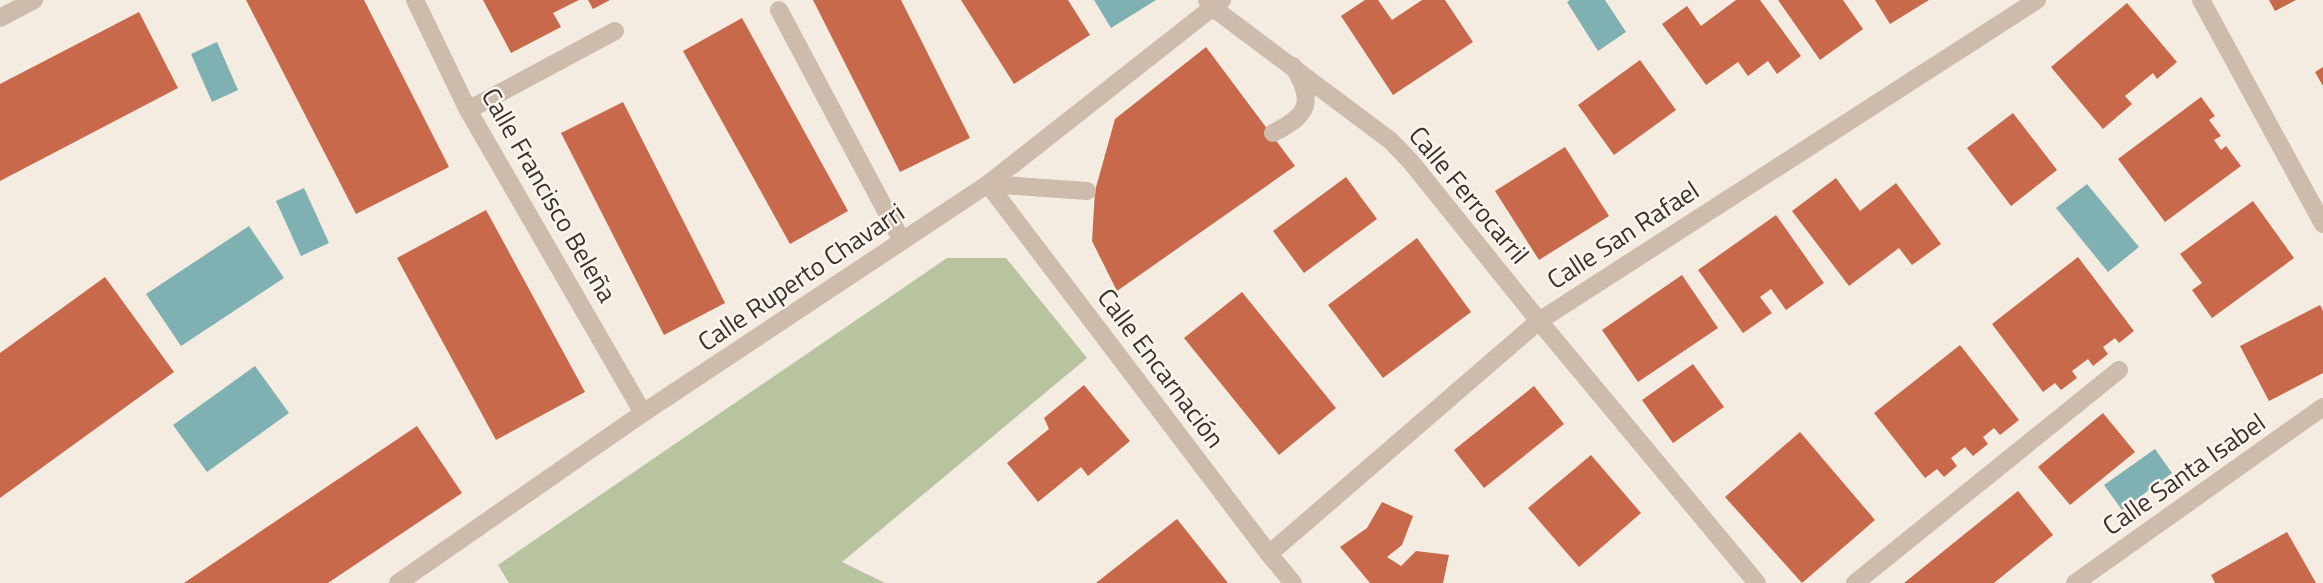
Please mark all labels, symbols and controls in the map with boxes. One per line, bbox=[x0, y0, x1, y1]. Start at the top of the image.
street label: Calle Francisco Beleña bbox=[472, 80, 627, 309]
street label: Calle Ferrocarril bbox=[1400, 117, 1539, 272]
street label: Calle San Rafael bbox=[1539, 171, 1707, 298]
street label: Calle Ruperto Chavarri bbox=[689, 193, 912, 360]
street label: Calle Encarnación bbox=[1088, 280, 1235, 456]
street label: Calle Santa Isabel bbox=[2094, 403, 2273, 544]

